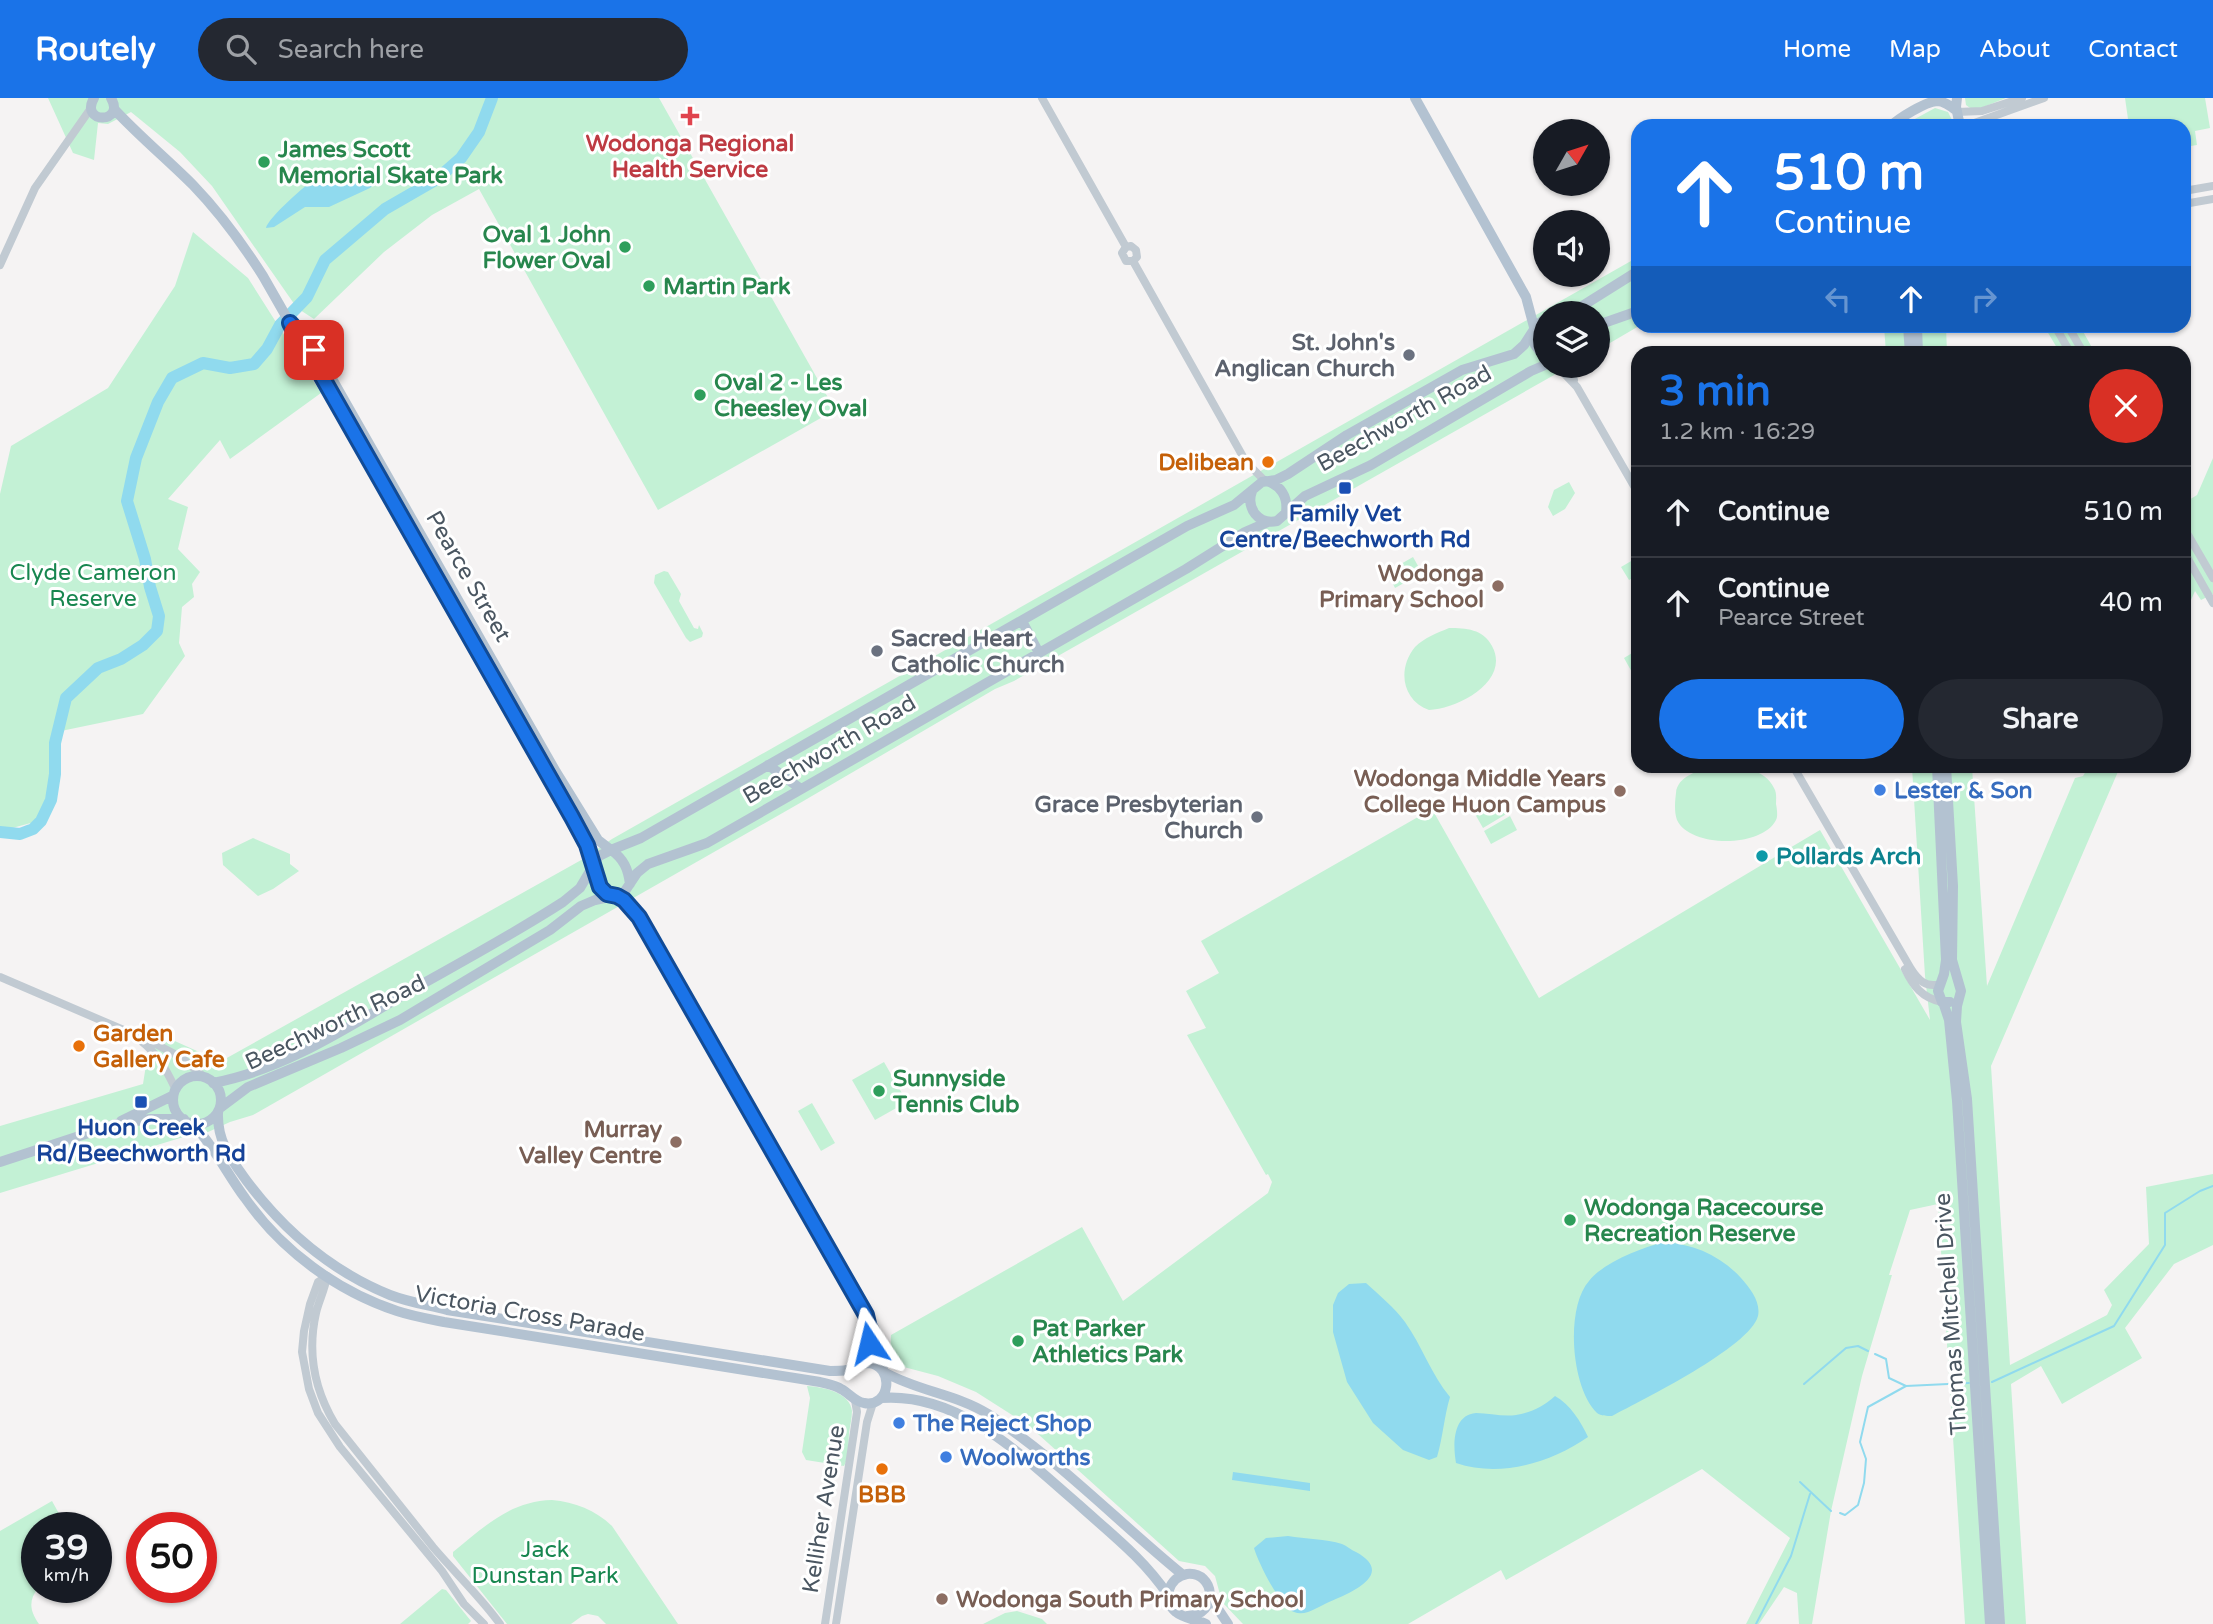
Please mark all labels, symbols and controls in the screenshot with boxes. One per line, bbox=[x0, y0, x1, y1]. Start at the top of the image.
search box bbox=[198, 18, 688, 81]
text: Routely bbox=[35, 30, 156, 69]
icon: search bbox=[222, 30, 260, 68]
text: Search here bbox=[278, 34, 424, 65]
text: Home bbox=[1783, 35, 1851, 64]
text: Map bbox=[1889, 35, 1941, 64]
text: About bbox=[1979, 35, 2050, 64]
text: Contact bbox=[2088, 35, 2178, 64]
marker: Wodonga Regional Health Service bbox=[680, 106, 700, 126]
north arrow bbox=[1533, 119, 1610, 196]
map controls bbox=[1533, 119, 1610, 378]
place label: Wodonga Regional Health Service bbox=[586, 130, 794, 184]
place label: James Scott Memorial Skate Park bbox=[277, 136, 503, 190]
text: 510 m bbox=[1774, 144, 1924, 203]
icon: ahead bbox=[1659, 147, 1750, 238]
marker: James Scott Memorial Skate Park bbox=[256, 154, 272, 170]
text: Continue bbox=[1774, 204, 1911, 242]
button: sound bbox=[1533, 210, 1610, 287]
place label: Oval 1 John Flower Oval bbox=[482, 221, 611, 275]
marker: Oval 1 John Flower Oval bbox=[617, 239, 633, 255]
place label: Martin Park bbox=[663, 273, 791, 301]
marker: Martin Park bbox=[641, 278, 657, 294]
icon: left bbox=[1819, 280, 1857, 318]
icon: ahead bbox=[1892, 280, 1930, 318]
icon: right bbox=[1965, 280, 2003, 318]
button: layers bbox=[1533, 301, 1610, 378]
pin bbox=[284, 320, 344, 380]
place label: St. John's Anglican Church bbox=[1214, 329, 1395, 383]
icon: arrive bbox=[295, 331, 333, 369]
marker: St. John's Anglican Church bbox=[1401, 347, 1417, 363]
street label: Beechworth Road bbox=[1312, 359, 1497, 478]
text: 3 min bbox=[1659, 366, 1771, 417]
place label: Oval 2 - Les Cheesley Oval bbox=[714, 369, 867, 423]
button: close bbox=[2089, 369, 2163, 443]
marker: Oval 2 - Les Cheesley Oval bbox=[692, 387, 708, 403]
text: 1.2 km · 16:29 bbox=[1659, 418, 1815, 446]
place label: Delibean bbox=[1158, 449, 1254, 477]
marker: Delibean bbox=[1260, 454, 1276, 470]
marker: Family Vet Centre/Beechworth Rd bbox=[1337, 480, 1353, 496]
icon: ahead bbox=[1659, 493, 1697, 531]
text: Continue bbox=[1718, 496, 1830, 527]
text: 510 m bbox=[2083, 496, 2163, 527]
place label: Family Vet Centre/Beechworth Rd bbox=[1219, 500, 1471, 554]
street label: Pearce Street bbox=[419, 506, 517, 647]
park label: Clyde Cameron Reserve bbox=[10, 559, 176, 613]
place label: Wodonga Primary School bbox=[1319, 560, 1484, 614]
text: Continue bbox=[1718, 573, 1830, 604]
marker: Wodonga Primary School bbox=[1490, 578, 1506, 594]
icon: ahead bbox=[1659, 584, 1697, 622]
text: 40 m bbox=[2100, 587, 2163, 618]
text: Pearce Street bbox=[1718, 604, 1864, 632]
place label: Sacred Heart Catholic Church bbox=[891, 625, 1065, 679]
marker: Sacred Heart Catholic Church bbox=[869, 643, 885, 659]
button: Exit bbox=[1659, 679, 1904, 759]
button: Share bbox=[1918, 679, 2163, 759]
street label: Beechworth Road bbox=[738, 689, 921, 811]
place label: Wodonga Middle Years College Huon Campus bbox=[1354, 765, 1606, 819]
place label: Lester & Son bbox=[1894, 777, 2033, 805]
marker: Lester & Son bbox=[1872, 782, 1888, 798]
marker: Wodonga Middle Years College Huon Campus bbox=[1612, 783, 1628, 799]
place label: Grace Presbyterian Church bbox=[1035, 791, 1243, 845]
marker: Grace Presbyterian Church bbox=[1249, 809, 1265, 825]
place label: Pollards Arch bbox=[1776, 843, 1921, 871]
marker: Pollards Arch bbox=[1754, 848, 1770, 864]
street label: Beechworth Road bbox=[241, 969, 430, 1077]
place label: Garden Gallery Cafe bbox=[93, 1020, 225, 1074]
marker: Garden Gallery Cafe bbox=[71, 1038, 87, 1054]
place label: Sunnyside Tennis Club bbox=[892, 1065, 1020, 1119]
marker: Sunnyside Tennis Club bbox=[871, 1083, 887, 1099]
marker: Huon Creek Rd/Beechworth Rd bbox=[133, 1094, 149, 1110]
place label: Huon Creek Rd/Beechworth Rd bbox=[36, 1114, 246, 1168]
place label: Murray Valley Centre bbox=[519, 1116, 663, 1170]
marker: Murray Valley Centre bbox=[668, 1134, 684, 1150]
street label: Thomas Mitchell Drive bbox=[1929, 1192, 1973, 1436]
place label: Wodonga Racecourse Recreation Reserve bbox=[1584, 1194, 1824, 1248]
marker: Wodonga Racecourse Recreation Reserve bbox=[1562, 1212, 1578, 1228]
street label: Victoria Cross Parade bbox=[413, 1280, 647, 1348]
position arrow bbox=[832, 1306, 906, 1380]
place label: Pat Parker Athletics Park bbox=[1032, 1315, 1184, 1369]
marker: Pat Parker Athletics Park bbox=[1010, 1333, 1026, 1349]
place label: The Reject Shop bbox=[912, 1410, 1092, 1438]
marker: The Reject Shop bbox=[891, 1415, 907, 1431]
street label: Kelliher Avenue bbox=[797, 1423, 851, 1595]
place label: Woolworths bbox=[960, 1444, 1091, 1472]
marker: Woolworths bbox=[938, 1449, 954, 1465]
marker: BBB bbox=[874, 1461, 890, 1477]
place label: BBB bbox=[858, 1481, 906, 1509]
speed limit sign: 50 bbox=[126, 1512, 217, 1603]
text: 39 bbox=[45, 1527, 88, 1569]
park label: Jack Dunstan Park bbox=[472, 1536, 618, 1590]
text: km/h bbox=[44, 1564, 89, 1586]
place label: Wodonga South Primary School bbox=[956, 1586, 1304, 1614]
marker: Wodonga South Primary School bbox=[934, 1591, 950, 1607]

